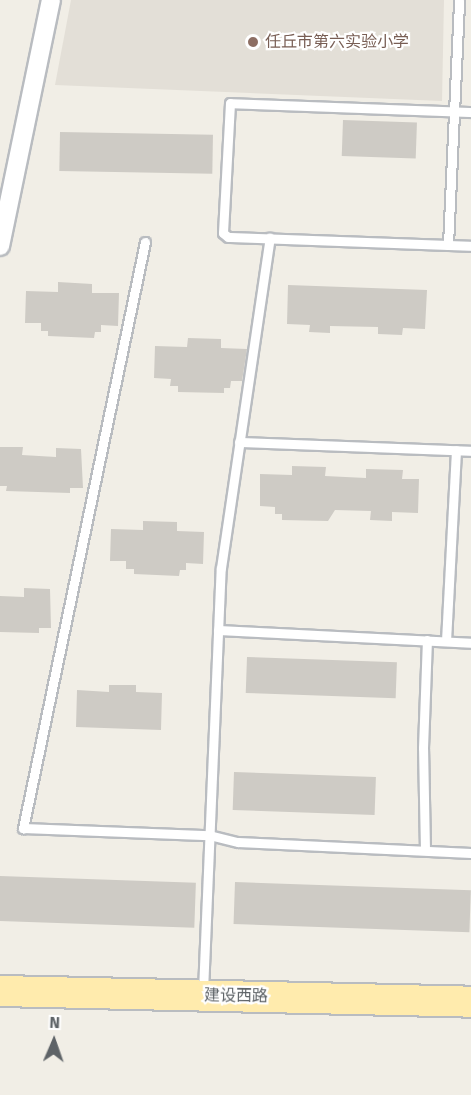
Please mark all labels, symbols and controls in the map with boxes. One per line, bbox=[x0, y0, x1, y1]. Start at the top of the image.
place label: 任丘市第六实验小学 bbox=[265, 32, 409, 52]
marker: 任丘市第六实验小学 bbox=[246, 35, 260, 49]
street label: 建设西路 bbox=[204, 986, 268, 1006]
north arrow bbox=[24, 1011, 84, 1071]
text: N bbox=[49, 1013, 60, 1032]

